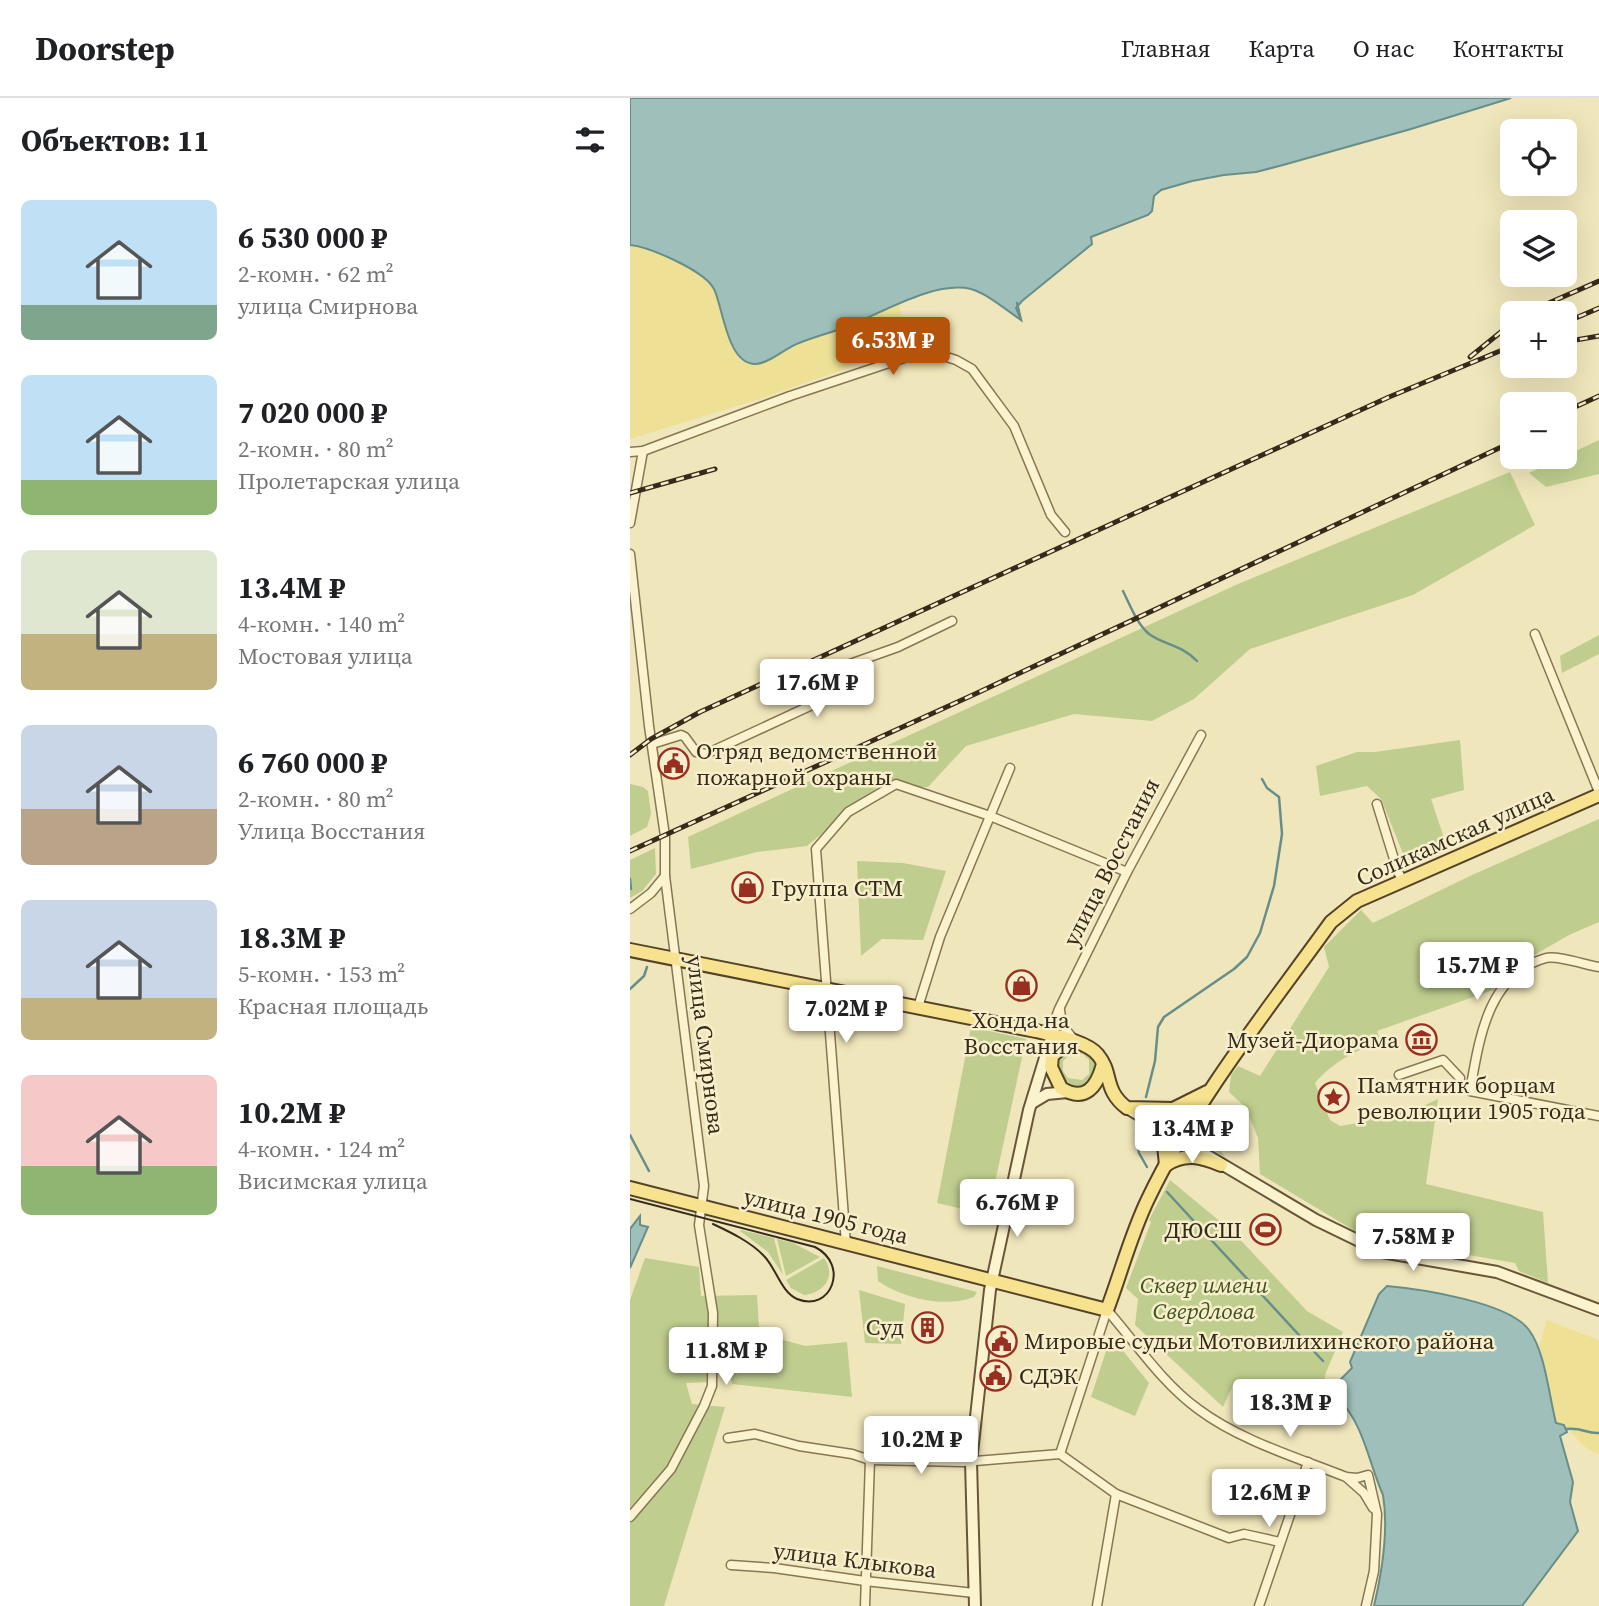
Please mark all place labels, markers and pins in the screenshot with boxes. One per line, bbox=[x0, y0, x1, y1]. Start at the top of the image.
pin: 6.53M ₽ bbox=[828, 317, 958, 377]
pin: 17.6M ₽ bbox=[752, 660, 882, 719]
place label: Отряд ведомственной пожарной охраны bbox=[696, 735, 937, 793]
public building icon: Отряд ведомственной пожарной охраны bbox=[656, 747, 690, 781]
shop icon: Группа СТМ bbox=[731, 871, 765, 905]
place label: Группа СТМ bbox=[771, 872, 903, 904]
pin: 15.7M ₽ bbox=[1412, 942, 1542, 1002]
shop icon: Хонда на Восстания bbox=[1004, 969, 1038, 1003]
pin: 7.02M ₽ bbox=[781, 986, 911, 1045]
place label: Хонда на Восстания bbox=[964, 1004, 1078, 1062]
museum icon: Музей-Диорама bbox=[1405, 1023, 1439, 1057]
place label: Музей-Диорама bbox=[1227, 1024, 1399, 1056]
place label: Памятник борцам революции 1905 года bbox=[1357, 1069, 1586, 1127]
place icon: Памятник борцам революции 1905 года bbox=[1317, 1081, 1351, 1115]
pin: 13.4M ₽ bbox=[1127, 1105, 1257, 1165]
pin: 6.76M ₽ bbox=[952, 1180, 1082, 1239]
sports icon: ДЮСШ bbox=[1248, 1213, 1282, 1247]
place label: ДЮСШ bbox=[1164, 1214, 1242, 1246]
pin: 7.58M ₽ bbox=[1348, 1214, 1478, 1273]
building icon: Суд bbox=[910, 1310, 944, 1344]
place label: Суд bbox=[866, 1311, 904, 1343]
public building icon: Мировые судьи Мотовилихинского района bbox=[984, 1324, 1018, 1358]
place label: Мировые судьи Мотовилихинского района bbox=[1024, 1325, 1495, 1357]
pin: 11.8M ₽ bbox=[661, 1328, 791, 1387]
public building icon: СДЭК bbox=[979, 1359, 1013, 1393]
place label: СДЭК bbox=[1019, 1360, 1078, 1392]
pin: 18.3M ₽ bbox=[1225, 1380, 1355, 1439]
pin: 10.2M ₽ bbox=[856, 1416, 986, 1476]
pin: 12.6M ₽ bbox=[1204, 1470, 1334, 1529]

